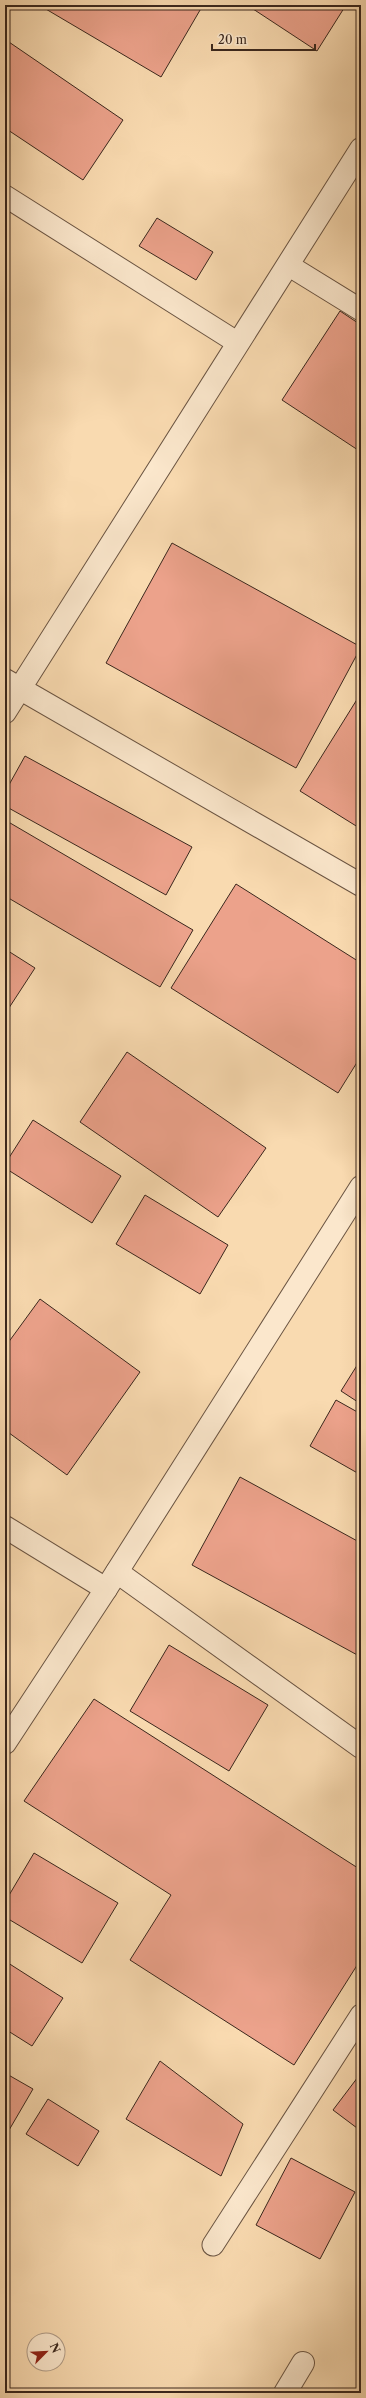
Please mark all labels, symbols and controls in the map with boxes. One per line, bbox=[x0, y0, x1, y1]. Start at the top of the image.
scale bar bbox=[212, 26, 315, 52]
text: 20 m bbox=[218, 32, 247, 47]
north arrow bbox=[26, 2332, 66, 2372]
text: N bbox=[47, 2341, 64, 2356]

